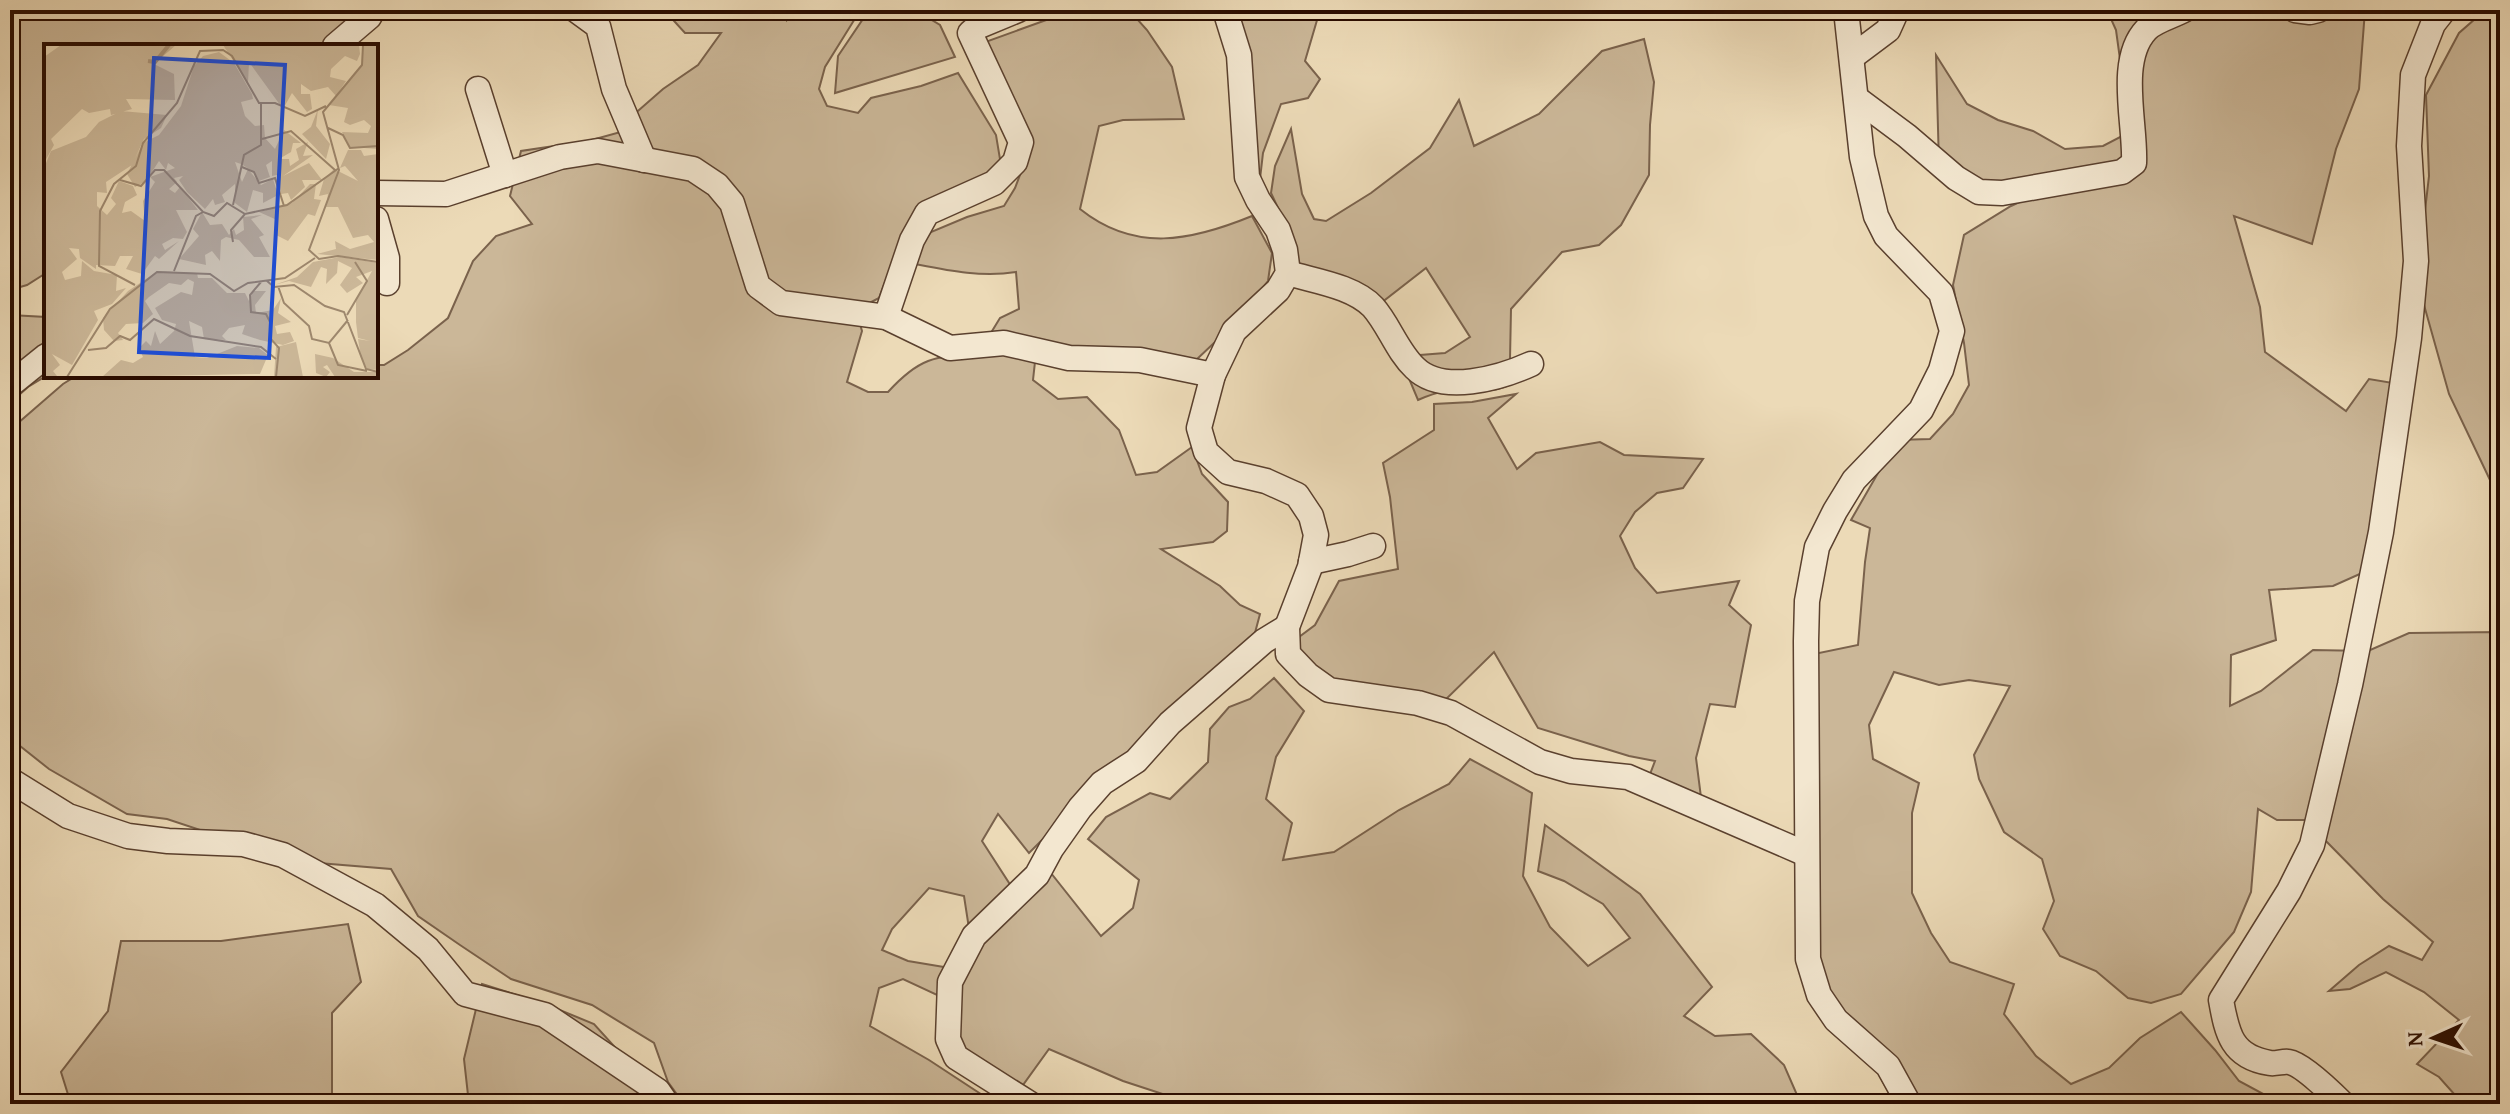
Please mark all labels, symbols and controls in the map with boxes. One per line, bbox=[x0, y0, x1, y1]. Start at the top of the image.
inset map bbox=[44, 44, 378, 378]
north arrow bbox=[2394, 998, 2474, 1078]
text: N bbox=[2398, 1031, 2430, 1047]

